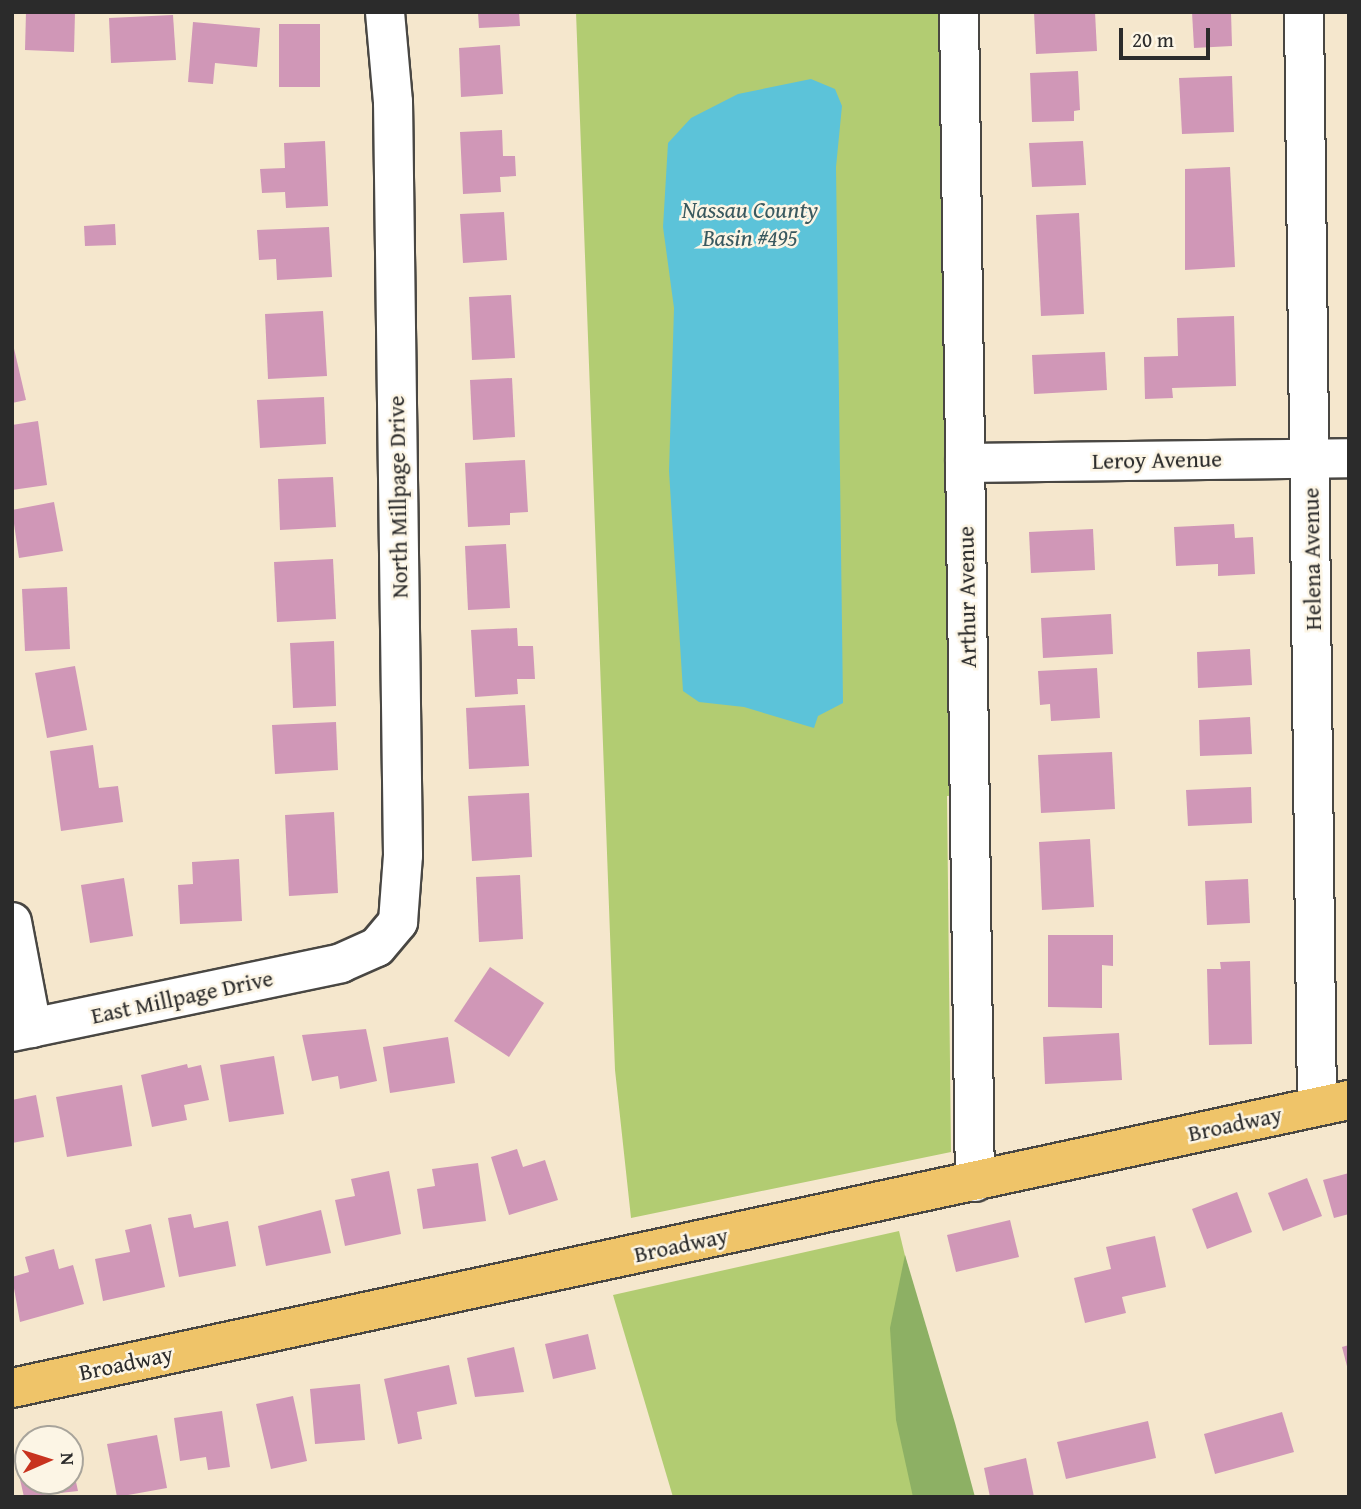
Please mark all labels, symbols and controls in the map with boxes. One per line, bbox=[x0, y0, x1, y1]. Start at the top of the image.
scale bar bbox=[1123, 14, 1214, 58]
text: 20 m bbox=[1132, 24, 1174, 55]
water label: Nassau County Basin #495 bbox=[682, 196, 818, 252]
street label: North Millpage Drive bbox=[382, 395, 414, 599]
street label: Leroy Avenue bbox=[1092, 445, 1222, 475]
street label: Helena Avenue bbox=[1297, 487, 1327, 631]
street label: Arthur Avenue bbox=[952, 526, 982, 668]
street label: East Millpage Drive bbox=[89, 964, 275, 1030]
street label: Broadway bbox=[1185, 1101, 1285, 1147]
street label: Broadway bbox=[631, 1222, 731, 1268]
street label: Broadway bbox=[76, 1340, 176, 1386]
north arrow bbox=[14, 1425, 84, 1495]
text: N bbox=[54, 1452, 82, 1466]

